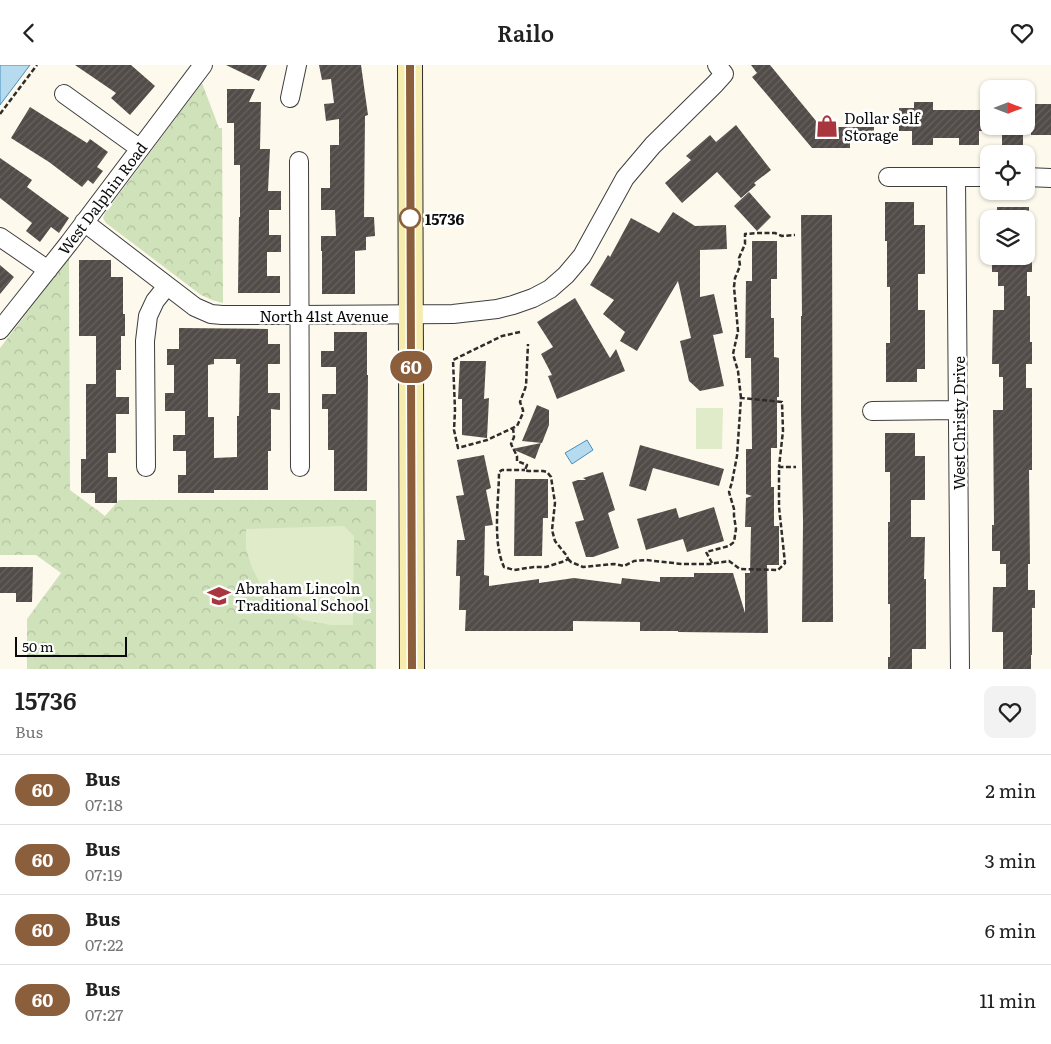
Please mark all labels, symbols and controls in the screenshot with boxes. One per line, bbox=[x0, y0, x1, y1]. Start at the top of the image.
text: Railo bbox=[497, 16, 554, 49]
icon: back bbox=[15, 19, 43, 47]
icon: heart bbox=[1008, 19, 1036, 47]
north arrow bbox=[980, 80, 1035, 135]
map controls bbox=[980, 80, 1035, 265]
place label: Dollar Self Storage bbox=[844, 106, 921, 146]
shop icon: Dollar Self Storage bbox=[814, 113, 840, 139]
street label: West Dalphin Road bbox=[52, 137, 152, 259]
button: locate bbox=[980, 145, 1035, 200]
marker: 15736 bbox=[399, 207, 421, 229]
place label: 15736 bbox=[425, 207, 465, 230]
button: layers bbox=[980, 210, 1035, 265]
street label: North 41st Avenue bbox=[259, 304, 389, 327]
line badge: 60 bbox=[388, 351, 434, 383]
text: 60 bbox=[400, 353, 422, 380]
street label: West Christy Drive bbox=[947, 356, 970, 490]
place label: Abraham Lincoln Traditional School bbox=[235, 576, 369, 616]
school or university icon: Abraham Lincoln Traditional School bbox=[206, 583, 232, 609]
scale bar bbox=[15, 634, 128, 657]
text: 50 m bbox=[22, 636, 54, 656]
text: 15736 bbox=[15, 682, 77, 717]
button: heart bbox=[984, 686, 1036, 738]
text: Bus bbox=[15, 719, 43, 743]
text: Bus bbox=[85, 764, 120, 792]
text: 60 bbox=[32, 776, 53, 803]
text: 2 min bbox=[985, 776, 1036, 804]
text: 07:18 bbox=[85, 792, 123, 816]
text: Bus bbox=[85, 834, 120, 862]
text: 60 bbox=[32, 846, 53, 873]
text: 3 min bbox=[985, 846, 1036, 874]
text: 07:19 bbox=[85, 862, 122, 886]
text: Bus bbox=[85, 904, 120, 932]
text: 60 bbox=[32, 916, 53, 943]
text: 6 min bbox=[985, 916, 1036, 944]
text: 07:22 bbox=[85, 932, 123, 956]
text: Bus bbox=[85, 974, 120, 1002]
text: 60 bbox=[32, 986, 53, 1013]
text: 11 min bbox=[979, 986, 1036, 1014]
text: 07:27 bbox=[85, 1002, 123, 1026]

